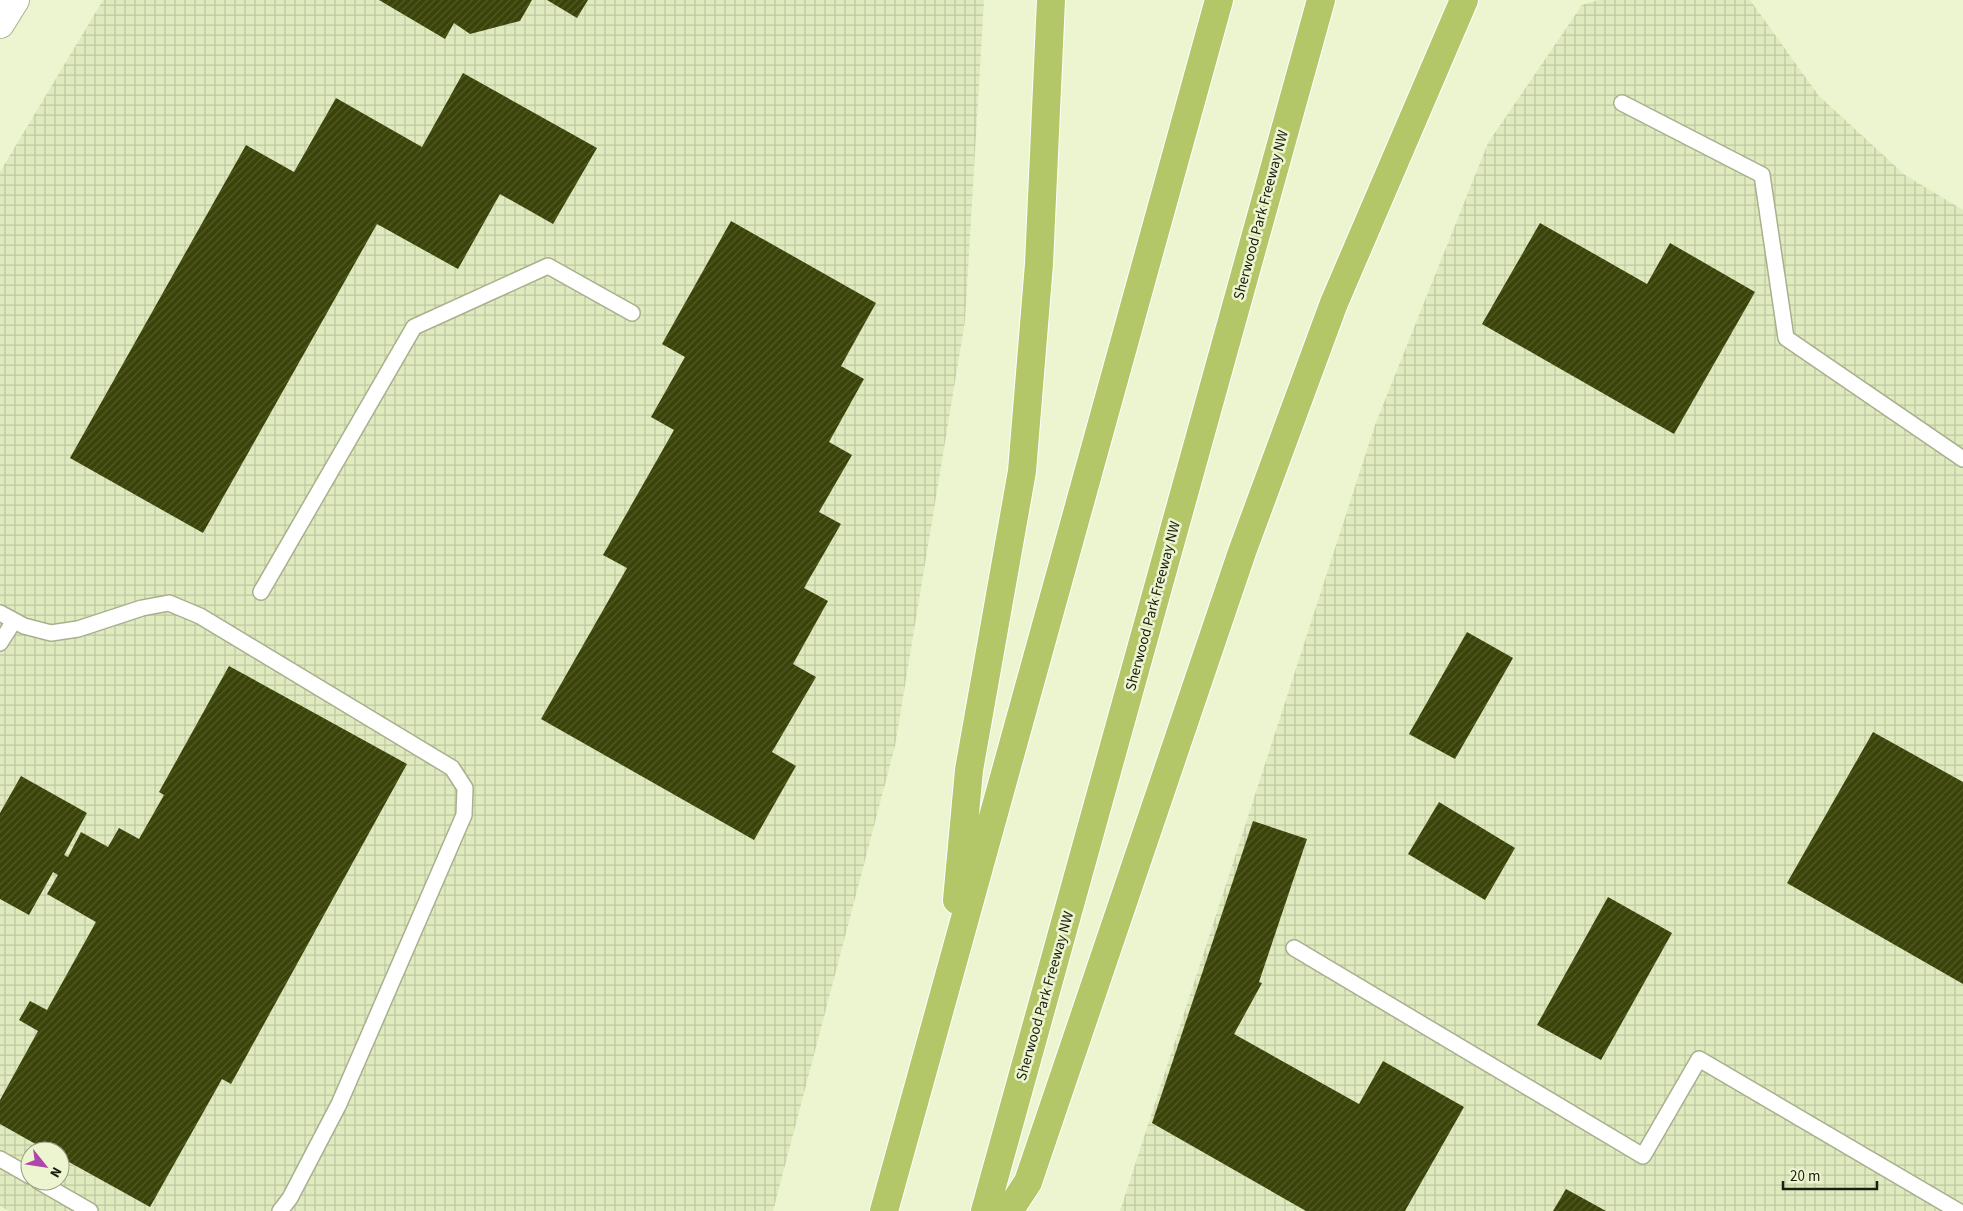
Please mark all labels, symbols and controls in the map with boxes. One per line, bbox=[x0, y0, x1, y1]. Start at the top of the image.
street label: Sherwood Park Freeway NW bbox=[1228, 127, 1294, 302]
street label: Sherwood Park Freeway NW bbox=[1120, 518, 1186, 693]
street label: Sherwood Park Freeway NW bbox=[1011, 909, 1079, 1083]
north arrow bbox=[20, 1141, 70, 1191]
scale bar bbox=[1783, 1158, 1877, 1190]
text: N bbox=[44, 1163, 66, 1181]
text: 20 m bbox=[1790, 1166, 1820, 1187]

